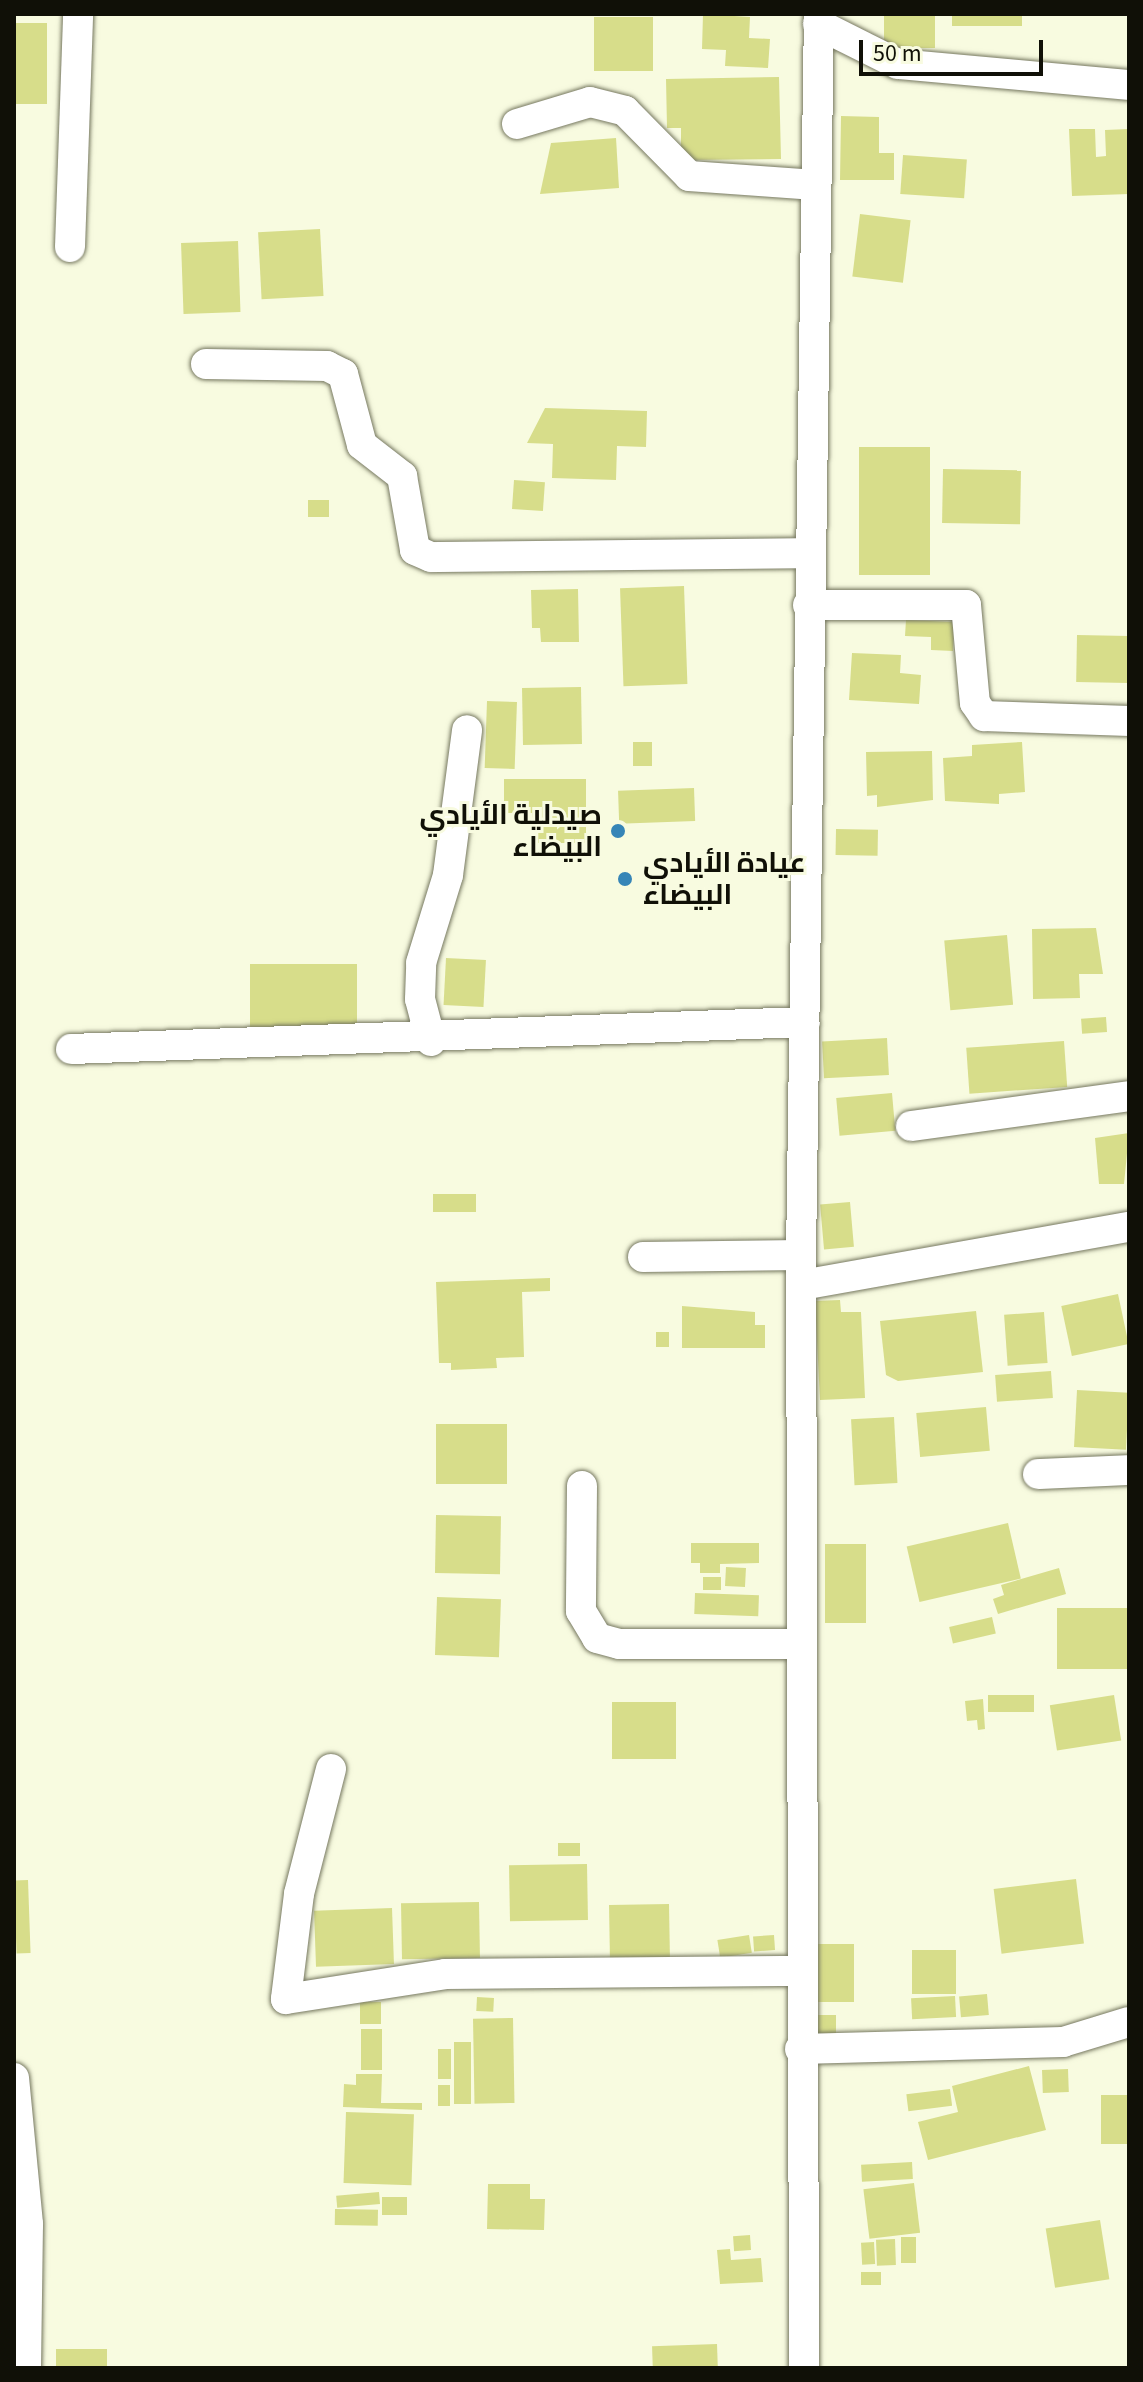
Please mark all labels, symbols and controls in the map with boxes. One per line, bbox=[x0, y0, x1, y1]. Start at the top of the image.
scale bar bbox=[863, 24, 1047, 74]
text: 50 m bbox=[873, 36, 922, 71]
place label: صيدلية الأيادي البيضاء bbox=[419, 798, 602, 864]
marker: صيدلية الأيادي البيضاء bbox=[609, 822, 627, 840]
place label: عيادة الأيادي البيضاء bbox=[643, 846, 806, 912]
marker: عيادة الأيادي البيضاء bbox=[614, 868, 636, 890]

